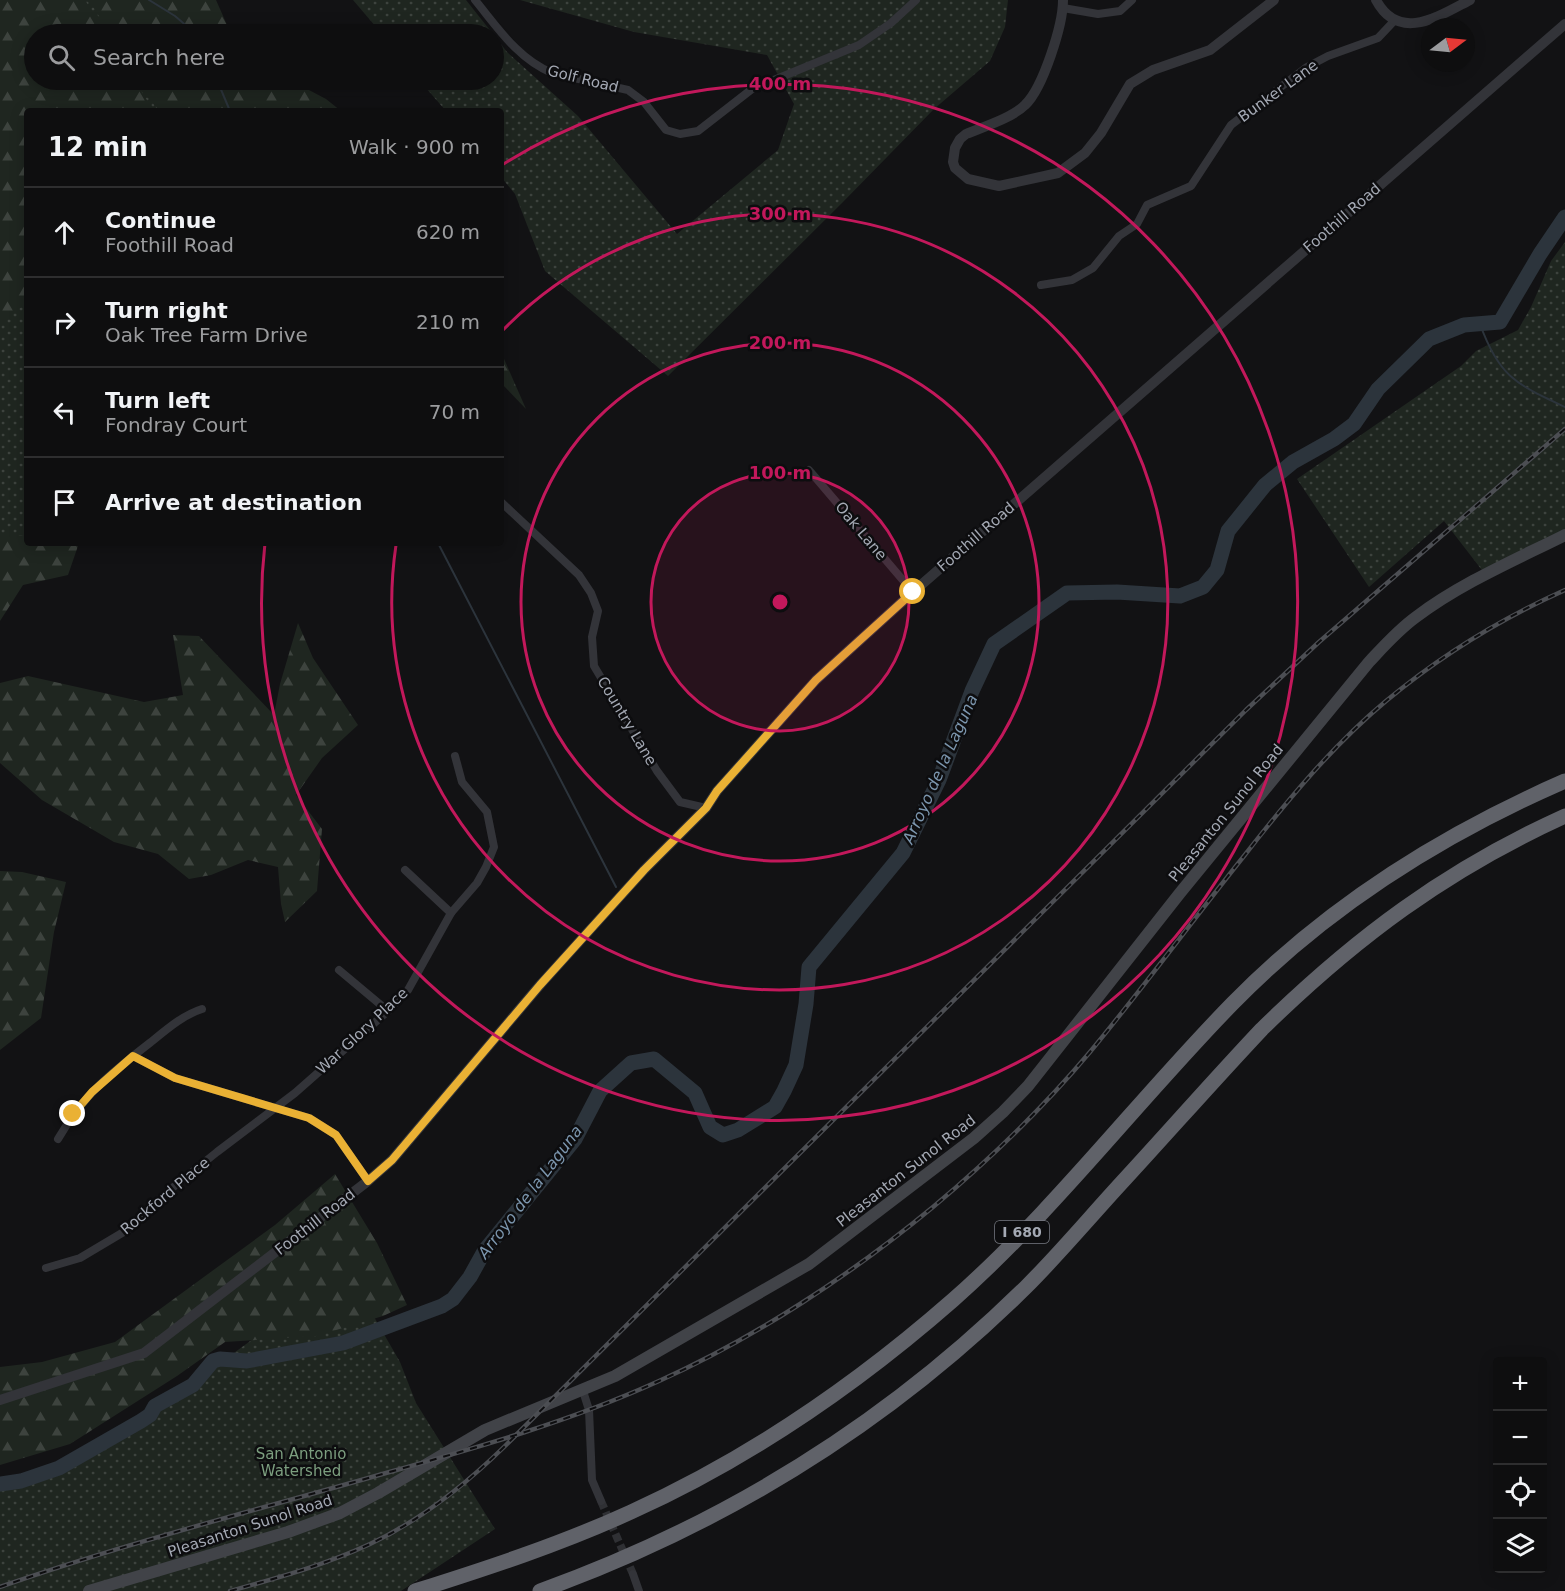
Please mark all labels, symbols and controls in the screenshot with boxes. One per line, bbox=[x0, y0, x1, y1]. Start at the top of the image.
north arrow bbox=[1421, 18, 1475, 72]
search box bbox=[24, 24, 504, 90]
icon: search bbox=[45, 41, 78, 74]
text: Search here bbox=[93, 45, 225, 70]
street label: Bunker Lane bbox=[1235, 56, 1321, 126]
street label: Golf Road bbox=[546, 61, 620, 97]
text: 400 m bbox=[749, 73, 811, 94]
text: 12 min bbox=[48, 132, 148, 162]
text: Walk · 900 m bbox=[349, 135, 480, 159]
street label: Foothill Road bbox=[1300, 179, 1384, 257]
text: 300 m bbox=[749, 203, 811, 224]
text: Continue bbox=[105, 208, 216, 233]
icon: ahead bbox=[48, 216, 81, 249]
text: 620 m bbox=[416, 220, 480, 244]
text: Foothill Road bbox=[105, 233, 234, 257]
text: Turn right bbox=[105, 298, 228, 323]
icon: right bbox=[48, 306, 81, 339]
text: 210 m bbox=[416, 310, 480, 334]
text: Oak Tree Farm Drive bbox=[105, 323, 308, 347]
text: 200 m bbox=[749, 332, 811, 353]
text: Turn left bbox=[105, 388, 210, 413]
icon: left bbox=[48, 396, 81, 429]
text: 70 m bbox=[429, 400, 480, 424]
text: Fondray Court bbox=[105, 413, 247, 437]
text: 100 m bbox=[749, 462, 811, 483]
icon: arrive bbox=[48, 486, 81, 519]
text: Arrive at destination bbox=[105, 490, 362, 515]
street label: Oak Lane bbox=[831, 498, 891, 564]
street label: Foothill Road bbox=[934, 498, 1018, 576]
route start bbox=[899, 578, 925, 604]
centre of rings bbox=[770, 592, 790, 612]
street label: Country Lane bbox=[593, 673, 661, 769]
water label: Arroyo de la Laguna bbox=[898, 691, 982, 848]
street label: Pleasanton Sunol Road bbox=[1165, 741, 1287, 885]
street label: War Glory Place bbox=[312, 984, 412, 1078]
route end bbox=[59, 1100, 85, 1126]
street label: Pleasanton Sunol Road bbox=[833, 1111, 979, 1231]
water label: Arroyo de la Laguna bbox=[473, 1122, 586, 1263]
street label: Rockford Place bbox=[117, 1154, 213, 1238]
street label: Foothill Road bbox=[271, 1185, 359, 1259]
road number: I 680 bbox=[995, 1221, 1049, 1243]
map controls bbox=[1493, 1357, 1547, 1573]
button: + bbox=[1493, 1357, 1547, 1411]
button: − bbox=[1493, 1411, 1547, 1465]
park label: San Antonio Watershed bbox=[256, 1445, 346, 1480]
button: locate bbox=[1493, 1465, 1547, 1519]
street label: Pleasanton Sunol Road bbox=[166, 1491, 334, 1561]
button: layers bbox=[1493, 1519, 1547, 1573]

